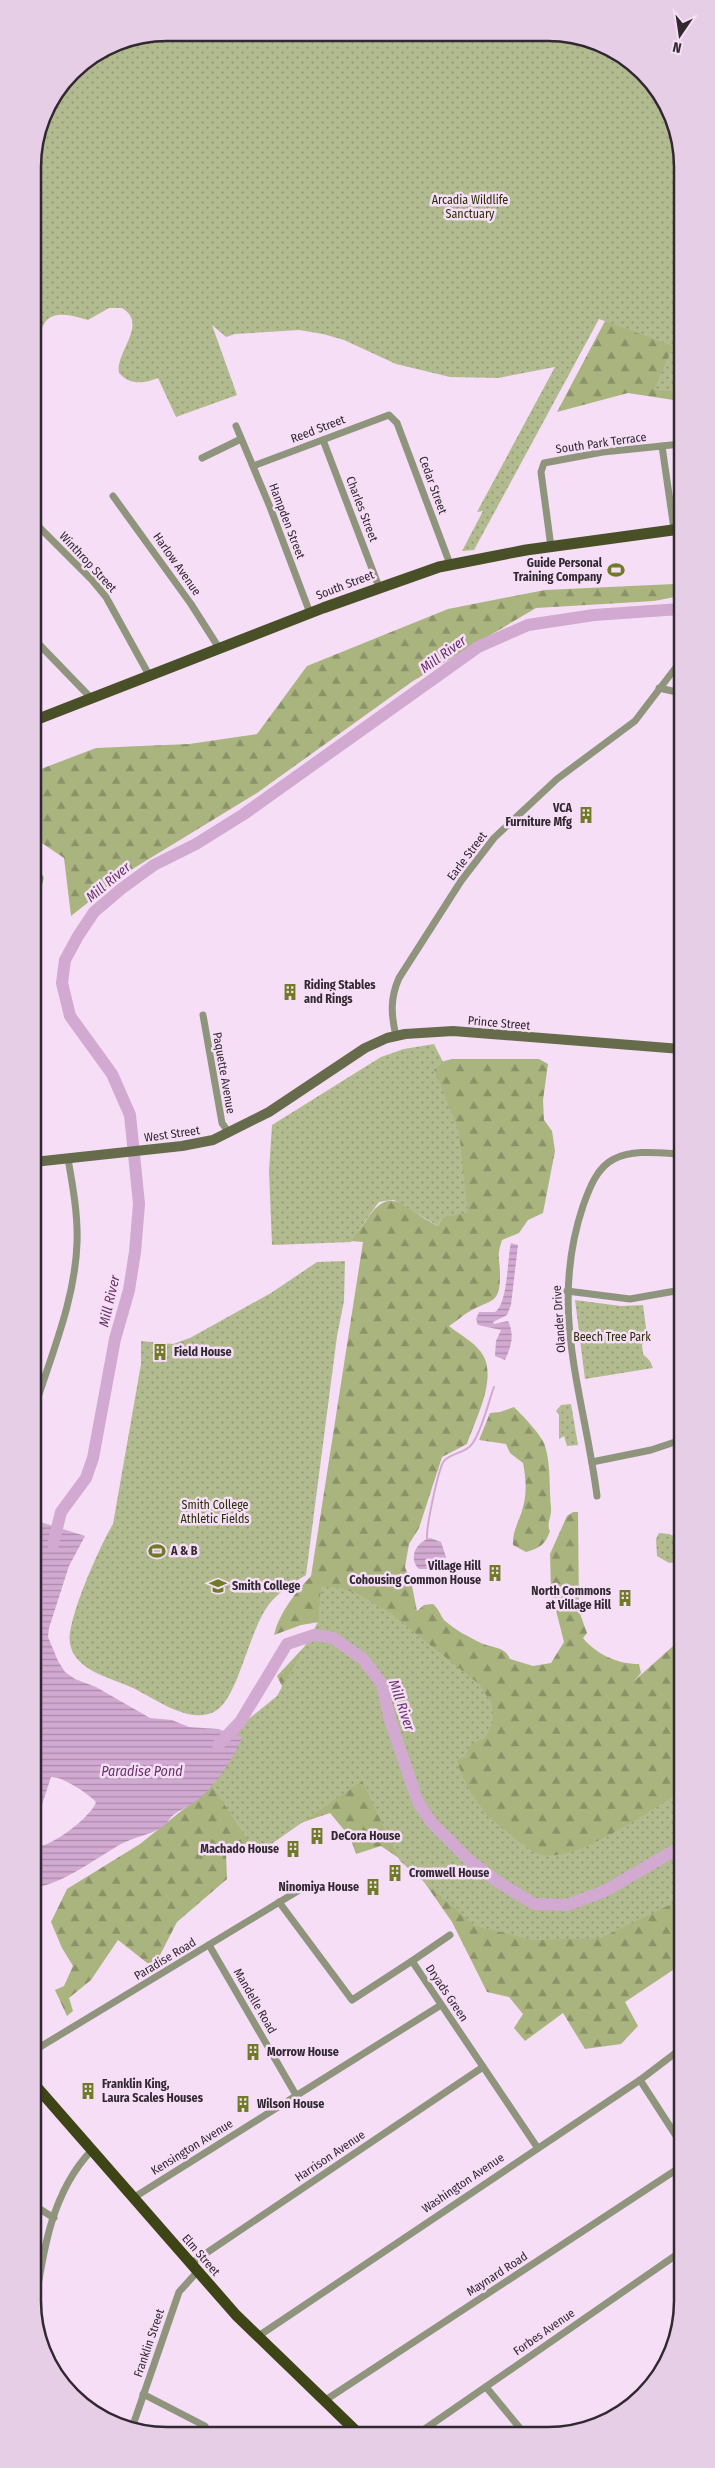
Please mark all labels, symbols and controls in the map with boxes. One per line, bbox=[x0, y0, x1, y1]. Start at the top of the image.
north arrow bbox=[655, 10, 705, 60]
text: N bbox=[671, 38, 683, 56]
park label: Arcadia Wildlife Sanctuary bbox=[432, 193, 508, 221]
street label: Reed Street bbox=[289, 412, 347, 446]
street label: South Park Terrace bbox=[555, 430, 647, 456]
street label: Cedar Street bbox=[416, 454, 450, 516]
street label: Charles Street bbox=[343, 474, 381, 544]
street label: Hampden Street bbox=[266, 481, 308, 561]
street label: Winthrop Street bbox=[56, 529, 120, 595]
street label: Harlow Avenue bbox=[150, 530, 204, 598]
place label: Guide Personal Training Company bbox=[513, 556, 603, 584]
sports icon: Guide Personal Training Company bbox=[606, 560, 626, 580]
street label: South Street bbox=[314, 567, 376, 602]
water label: Mill River bbox=[417, 631, 471, 677]
place label: VCA Furniture Mfg bbox=[505, 801, 572, 829]
building icon: VCA Furniture Mfg bbox=[576, 805, 596, 825]
street label: Earle Street bbox=[444, 829, 490, 883]
water label: Mill River bbox=[83, 858, 135, 906]
place label: Riding Stables and Rings bbox=[304, 978, 376, 1006]
building icon: Riding Stables and Rings bbox=[280, 982, 300, 1002]
street label: Prince Street bbox=[467, 1013, 531, 1033]
street label: Paquette Avenue bbox=[210, 1031, 238, 1115]
street label: West Street bbox=[143, 1123, 201, 1145]
water label: Mill River bbox=[95, 1272, 124, 1329]
street label: Olander Drive bbox=[550, 1285, 568, 1353]
park label: Beech Tree Park bbox=[573, 1330, 651, 1344]
building icon: Field House bbox=[150, 1342, 170, 1362]
place label: Field House bbox=[174, 1345, 232, 1359]
park label: Smith College Athletic Fields bbox=[181, 1498, 250, 1526]
sports icon: A & B bbox=[147, 1541, 167, 1561]
place label: A & B bbox=[170, 1544, 198, 1558]
place label: Village Hill Cohousing Common House bbox=[349, 1559, 482, 1587]
building icon: Village Hill Cohousing Common House bbox=[485, 1563, 505, 1583]
school or university icon: Smith College bbox=[208, 1576, 228, 1596]
place label: Smith College bbox=[232, 1579, 300, 1593]
place label: North Commons at Village Hill bbox=[531, 1584, 612, 1612]
building icon: North Commons at Village Hill bbox=[615, 1588, 635, 1608]
water label: Mill River bbox=[385, 1677, 419, 1734]
water label: Paradise Pond bbox=[101, 1763, 183, 1780]
building icon: DeCora House bbox=[307, 1826, 327, 1846]
place label: DeCora House bbox=[331, 1829, 400, 1843]
building icon: Machado House bbox=[283, 1839, 303, 1859]
place label: Machado House bbox=[200, 1842, 279, 1856]
building icon: Cromwell House bbox=[385, 1863, 405, 1883]
place label: Cromwell House bbox=[409, 1866, 489, 1880]
building icon: Ninomiya House bbox=[363, 1877, 383, 1897]
place label: Ninomiya House bbox=[279, 1880, 359, 1894]
street label: Paradise Road bbox=[132, 1935, 198, 1983]
street label: Dryads Green bbox=[423, 1962, 471, 2024]
street label: Mandelle Road bbox=[231, 1966, 279, 2036]
building icon: Morrow House bbox=[243, 2042, 263, 2062]
place label: Morrow House bbox=[267, 2045, 339, 2059]
place label: Franklin King, Laura Scales Houses bbox=[102, 2077, 204, 2105]
building icon: Franklin King, Laura Scales Houses bbox=[78, 2081, 98, 2101]
building icon: Wilson House bbox=[233, 2094, 253, 2114]
place label: Wilson House bbox=[257, 2097, 324, 2111]
street label: Kensington Avenue bbox=[149, 2116, 236, 2178]
street label: Harrison Avenue bbox=[292, 2127, 368, 2185]
street label: Washington Avenue bbox=[419, 2150, 507, 2216]
street label: Elm Street bbox=[179, 2231, 223, 2279]
street label: Maynard Road bbox=[464, 2249, 530, 2299]
street label: Forbes Avenue bbox=[511, 2306, 577, 2358]
street label: Franklin Street bbox=[131, 2307, 167, 2379]

